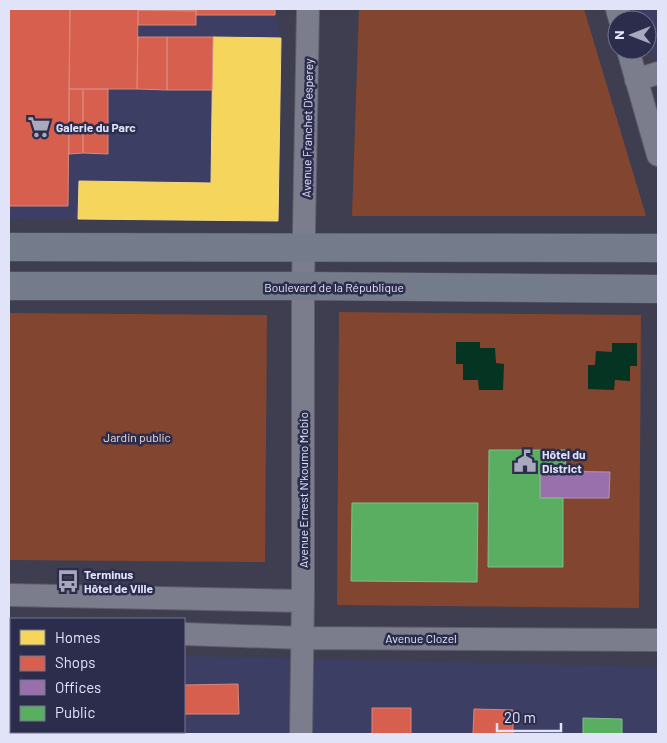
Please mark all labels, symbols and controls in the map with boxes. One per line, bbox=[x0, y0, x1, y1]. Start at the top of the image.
north arrow bbox=[607, 10, 657, 60]
text: N bbox=[610, 30, 627, 40]
street label: Avenue Franchet D'esperey bbox=[299, 58, 315, 198]
supermarket icon: Galerie du Parc bbox=[26, 114, 52, 140]
place label: Galerie du Parc bbox=[56, 120, 136, 134]
street label: Boulevard de la République bbox=[264, 280, 404, 294]
street label: Avenue Ernest N'koumo Mobio bbox=[296, 412, 310, 568]
park label: Jardin public bbox=[103, 430, 171, 444]
place label: Hôtel du District bbox=[542, 447, 586, 475]
public building icon: Hôtel du District bbox=[512, 448, 538, 474]
place label: Terminus Hôtel de Ville bbox=[84, 567, 153, 595]
bus stop icon: Terminus Hôtel de Ville bbox=[55, 568, 81, 594]
legend bbox=[10, 618, 185, 733]
text: Homes bbox=[55, 628, 100, 646]
street label: Avenue Clozel bbox=[385, 631, 457, 645]
text: Shops bbox=[55, 653, 95, 671]
text: Offices bbox=[55, 678, 101, 696]
scale bar bbox=[497, 700, 561, 732]
text: Public bbox=[55, 703, 95, 721]
text: 20 m bbox=[504, 708, 536, 726]

